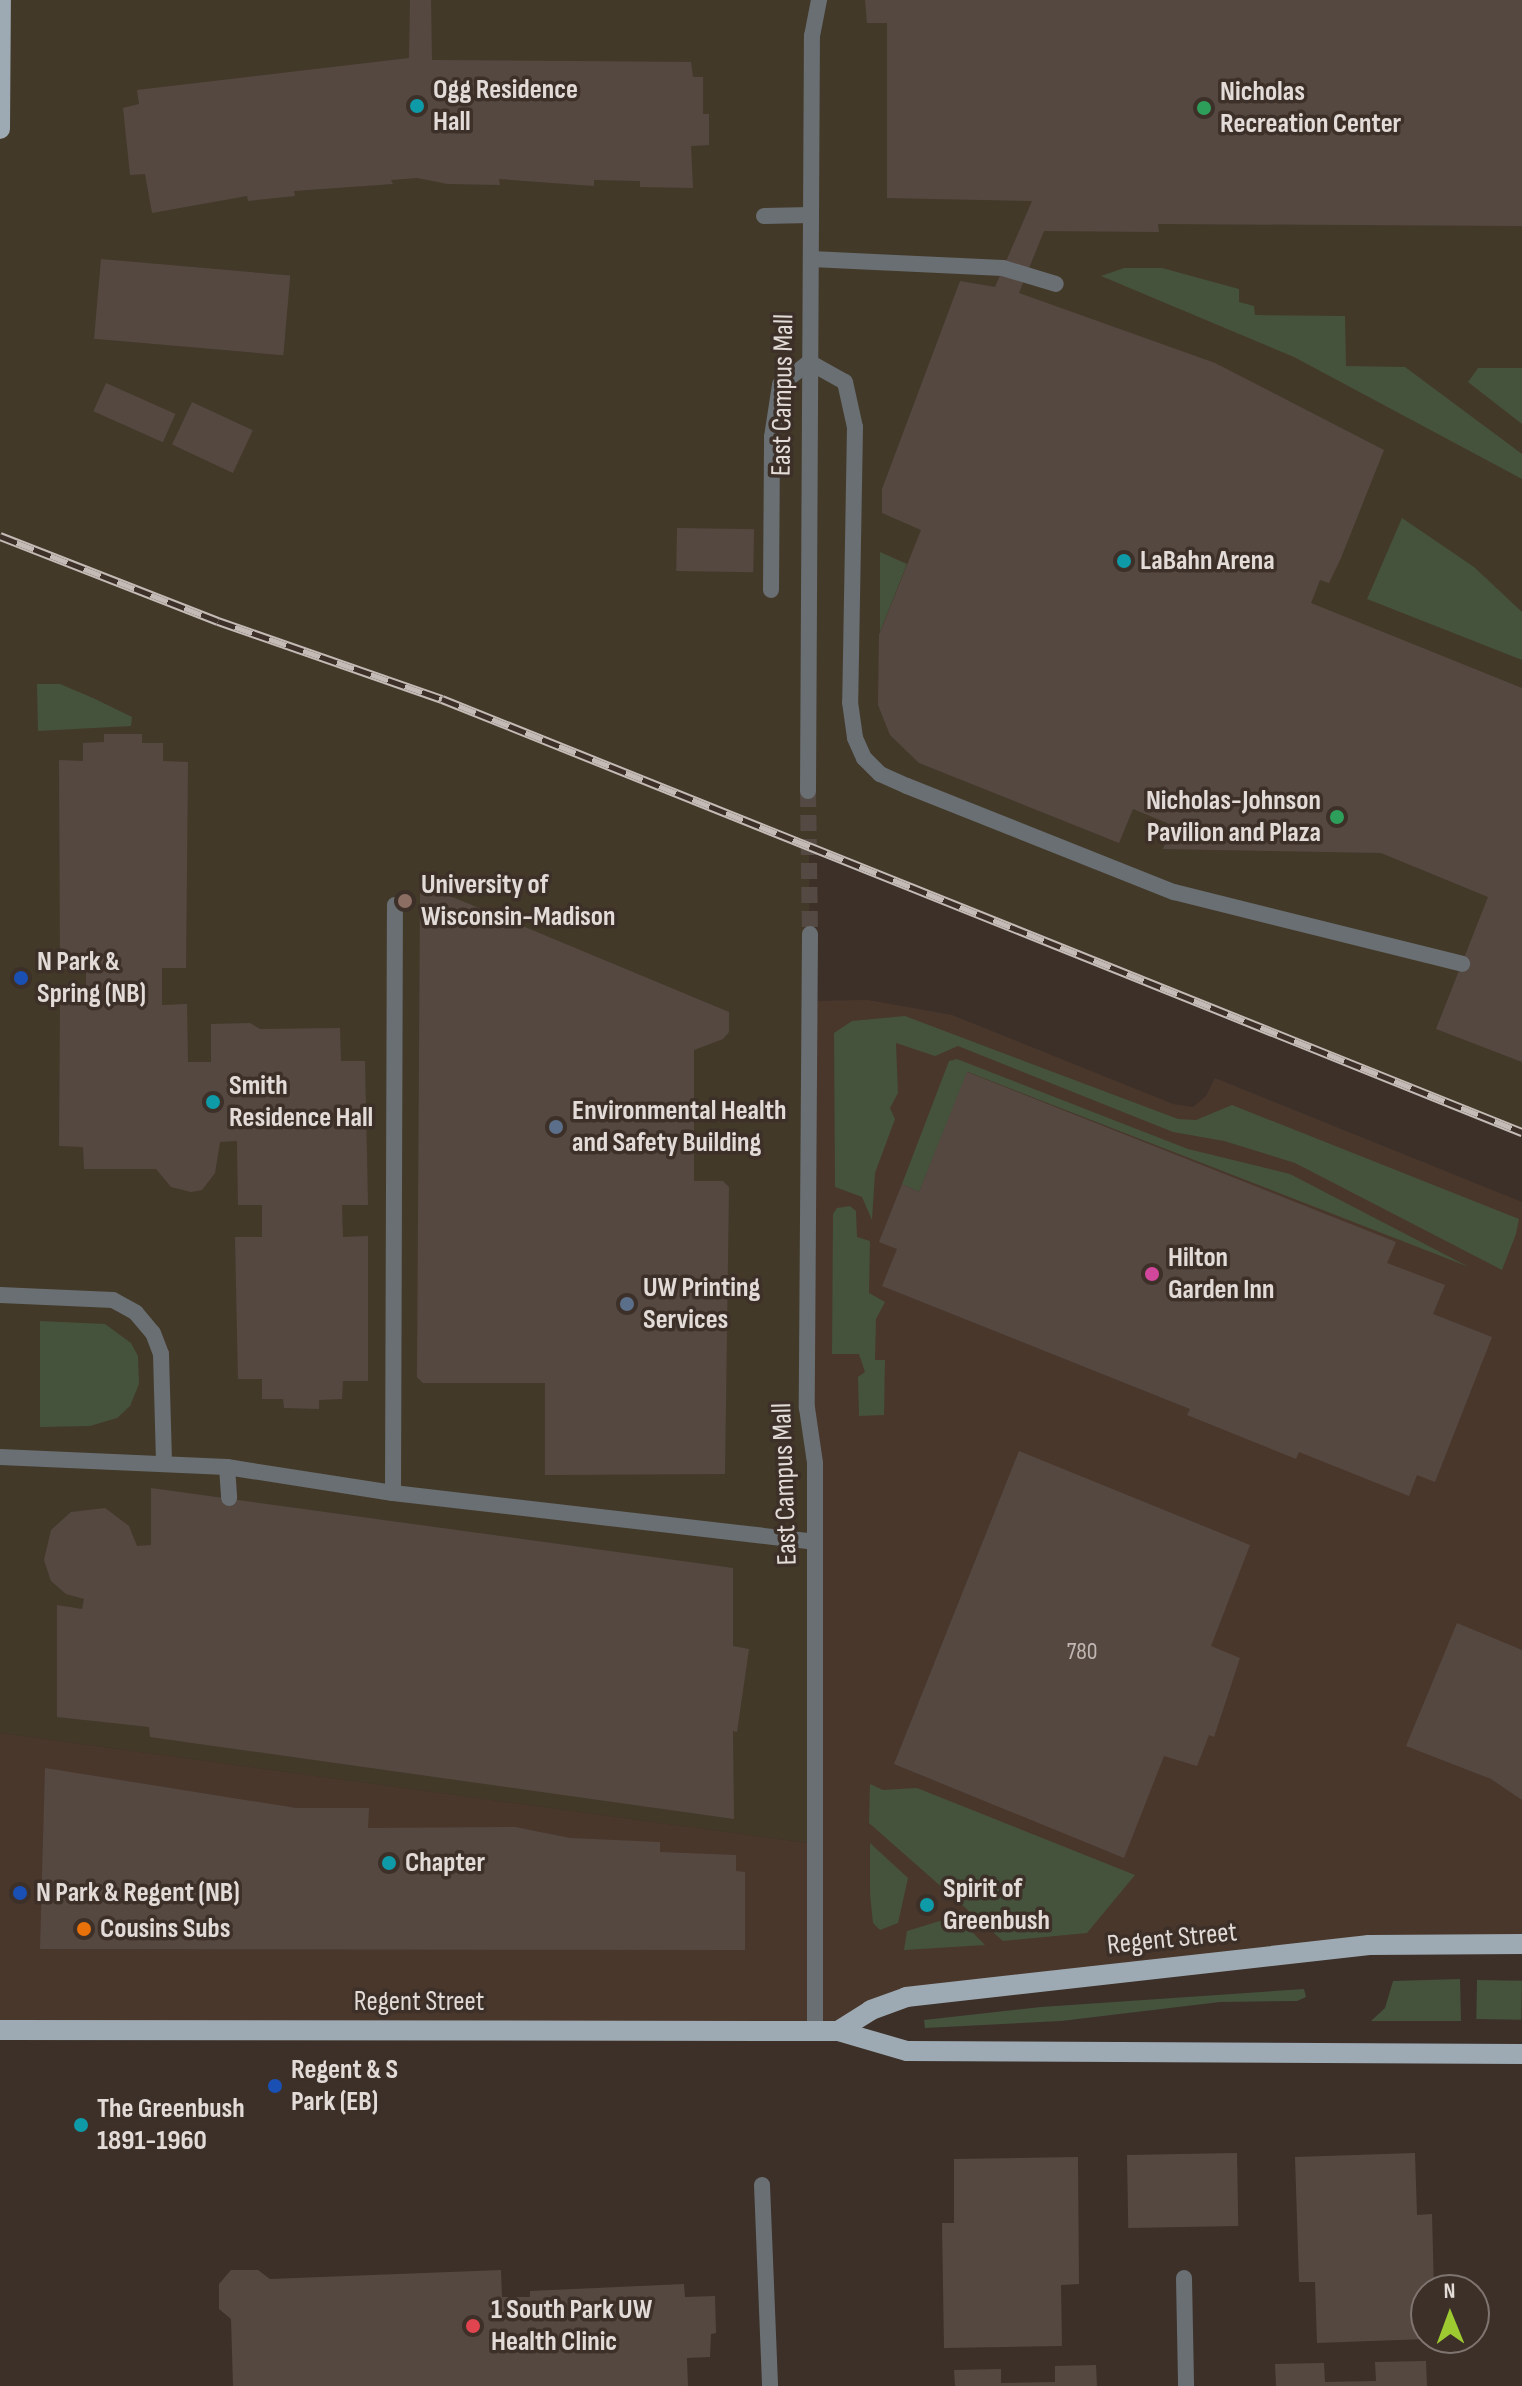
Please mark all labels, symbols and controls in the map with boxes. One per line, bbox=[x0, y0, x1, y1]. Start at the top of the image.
place label: Ogg Residence Hall bbox=[433, 73, 578, 139]
place label: Nicholas Recreation Center bbox=[1220, 75, 1401, 141]
marker: Ogg Residence Hall bbox=[408, 97, 426, 115]
marker: Nicholas Recreation Center bbox=[1195, 99, 1213, 117]
street label: East Campus Mall bbox=[765, 314, 801, 476]
place label: LaBahn Arena bbox=[1140, 544, 1275, 578]
marker: LaBahn Arena bbox=[1115, 552, 1133, 570]
place label: Nicholas-Johnson Pavilion and Plaza bbox=[1146, 784, 1321, 850]
marker: Nicholas-Johnson Pavilion and Plaza bbox=[1328, 808, 1346, 826]
place label: University of Wisconsin-Madison bbox=[421, 868, 615, 934]
marker: University of Wisconsin-Madison bbox=[396, 892, 414, 910]
place label: N Park & Spring (NB) bbox=[37, 945, 146, 1011]
marker: N Park & Spring (NB) bbox=[12, 969, 30, 987]
place label: Smith Residence Hall bbox=[229, 1069, 373, 1135]
marker: Smith Residence Hall bbox=[204, 1093, 222, 1111]
place label: Environmental Health and Safety Building bbox=[572, 1094, 786, 1160]
marker: Environmental Health and Safety Building bbox=[547, 1118, 565, 1136]
place label: Hilton Garden Inn bbox=[1168, 1241, 1275, 1307]
marker: Hilton Garden Inn bbox=[1143, 1265, 1161, 1283]
place label: UW Printing Services bbox=[643, 1271, 760, 1337]
marker: UW Printing Services bbox=[618, 1295, 636, 1313]
street label: East Campus Mall bbox=[765, 1402, 805, 1566]
house number: 780 bbox=[1067, 1638, 1097, 1666]
place label: Chapter bbox=[405, 1846, 485, 1880]
marker: Chapter bbox=[380, 1854, 398, 1872]
place label: Spirit of Greenbush bbox=[943, 1872, 1050, 1938]
place label: N Park & Regent (NB) bbox=[36, 1876, 240, 1910]
marker: N Park & Regent (NB) bbox=[11, 1884, 29, 1902]
marker: Spirit of Greenbush bbox=[918, 1896, 936, 1914]
place label: Cousins Subs bbox=[100, 1912, 230, 1946]
street label: Regent Street bbox=[1105, 1915, 1239, 1963]
marker: Cousins Subs bbox=[75, 1920, 93, 1938]
street label: Regent Street bbox=[354, 1985, 484, 2019]
place label: Regent & S Park (EB) bbox=[291, 2053, 398, 2119]
marker: Regent & S Park (EB) bbox=[266, 2077, 284, 2095]
place label: The Greenbush 1891-1960 bbox=[97, 2092, 245, 2158]
marker: The Greenbush 1891-1960 bbox=[72, 2116, 90, 2134]
north arrow bbox=[1410, 2274, 1490, 2354]
text: N bbox=[1443, 2278, 1456, 2305]
place label: 1 South Park UW Health Clinic bbox=[491, 2293, 652, 2359]
marker: 1 South Park UW Health Clinic bbox=[462, 2315, 484, 2337]

